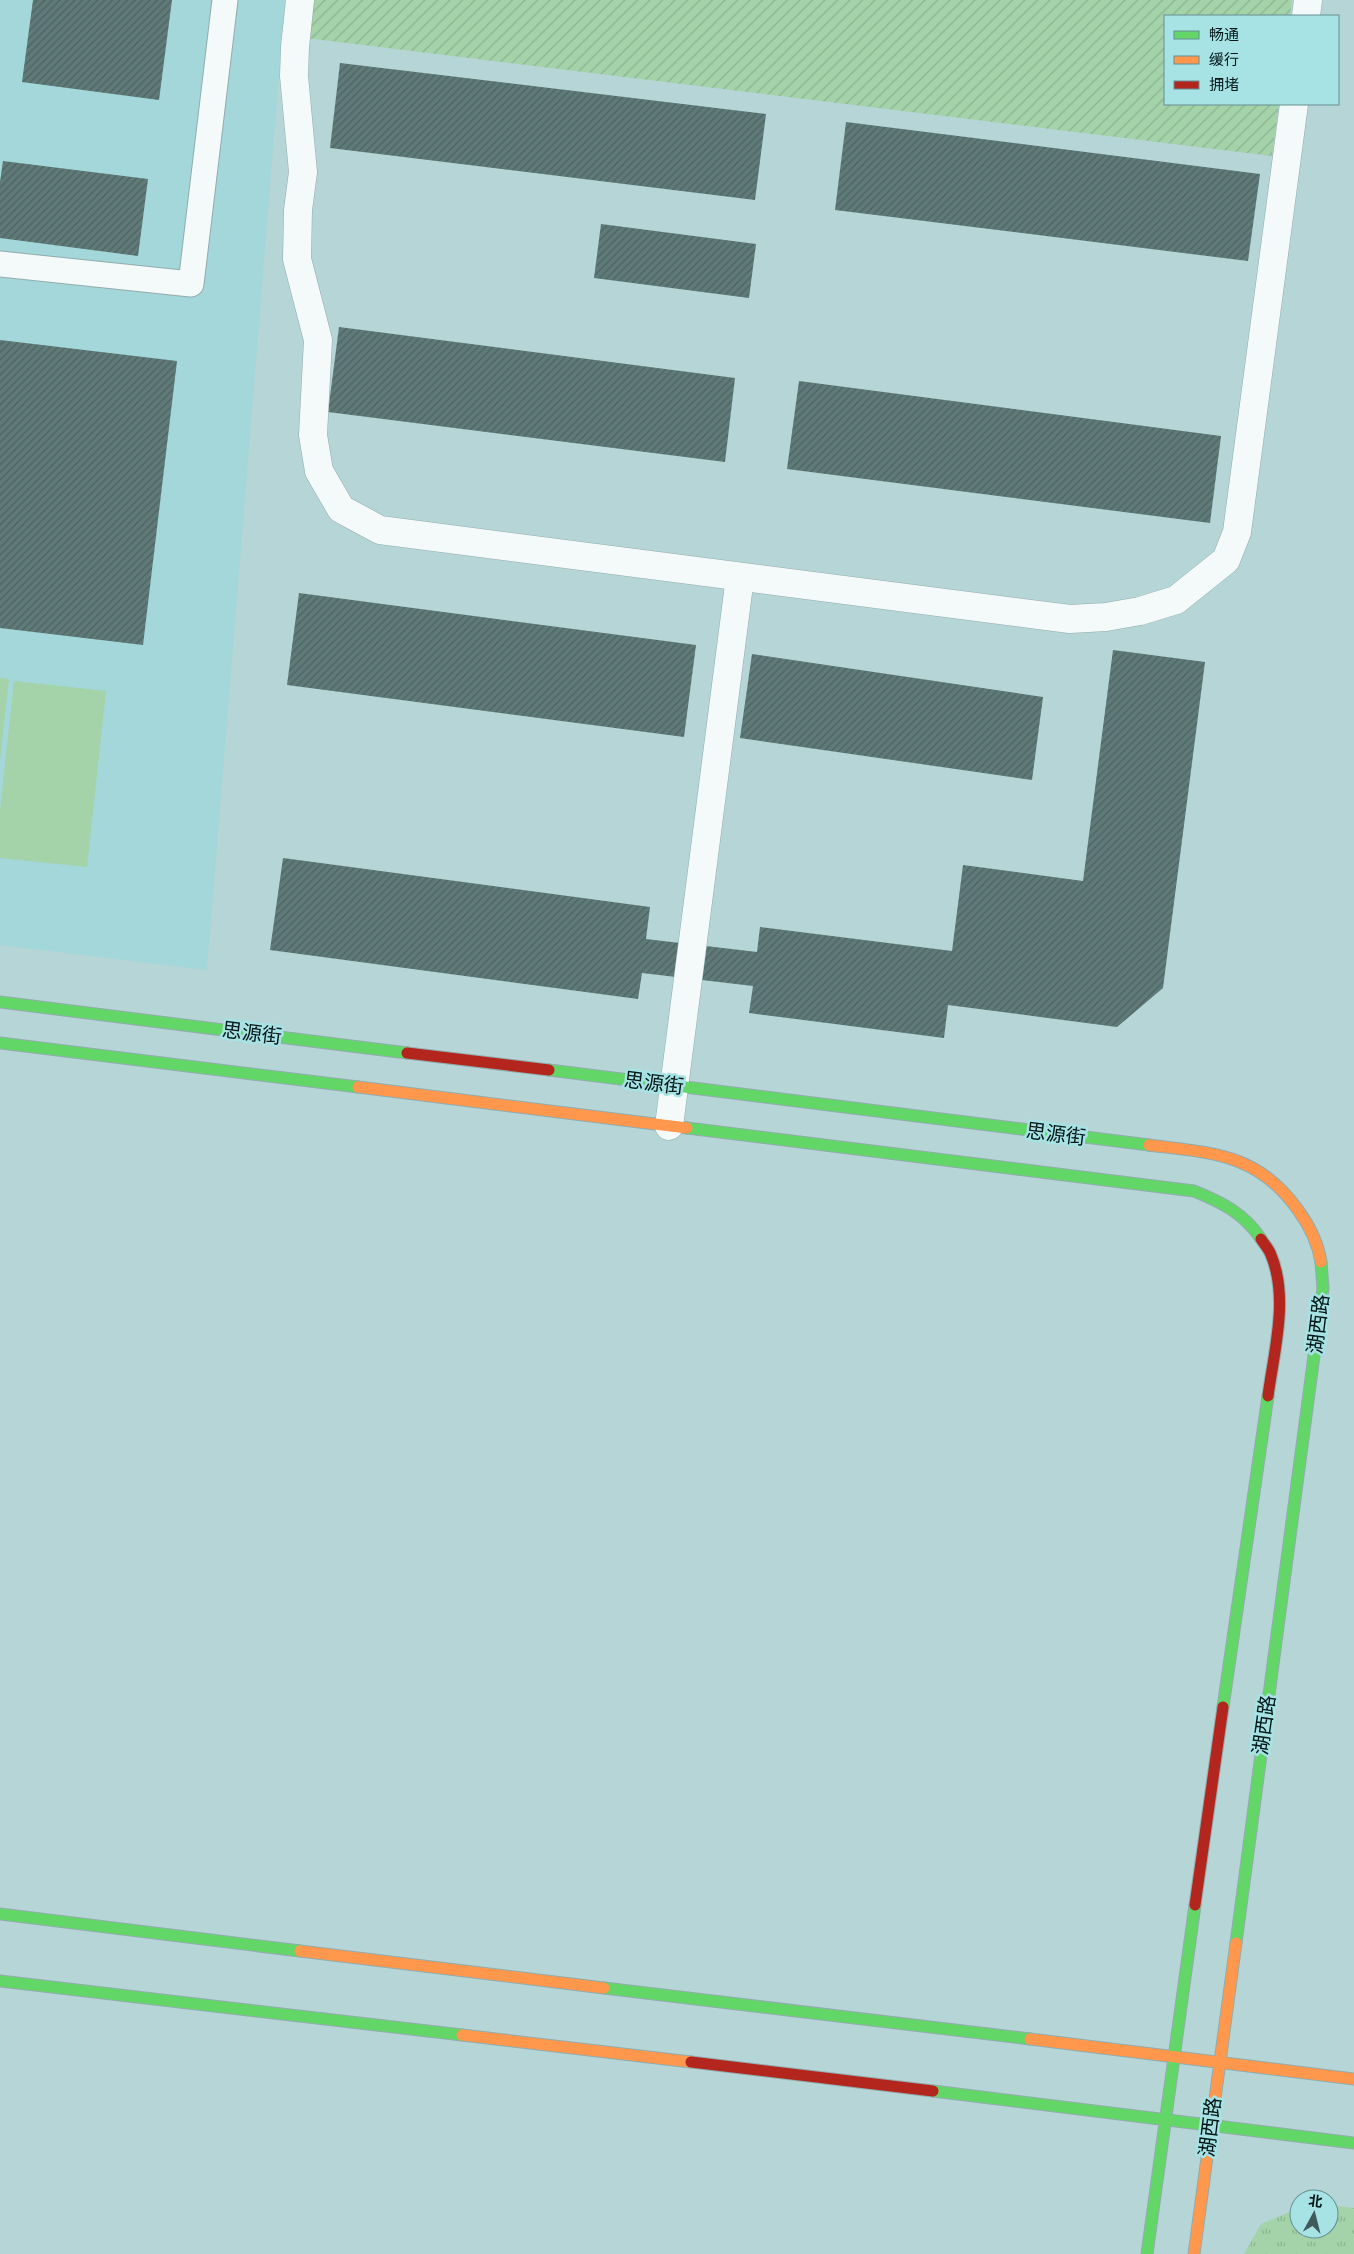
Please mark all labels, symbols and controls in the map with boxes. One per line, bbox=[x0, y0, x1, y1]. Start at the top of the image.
legend bbox=[1164, 15, 1339, 105]
text: 畅通 bbox=[1209, 24, 1239, 46]
text: 缓行 bbox=[1209, 49, 1239, 71]
text: 拥堵 bbox=[1209, 74, 1239, 96]
street label: 思源街 bbox=[220, 1015, 283, 1052]
street label: 思源街 bbox=[622, 1065, 685, 1102]
street label: 思源街 bbox=[1024, 1116, 1087, 1153]
street label: 湖西路 bbox=[1300, 1293, 1337, 1356]
street label: 湖西路 bbox=[1246, 1693, 1283, 1757]
street label: 湖西路 bbox=[1192, 2096, 1229, 2159]
north arrow bbox=[1289, 2189, 1339, 2239]
text: 北 bbox=[1307, 2190, 1324, 2212]

